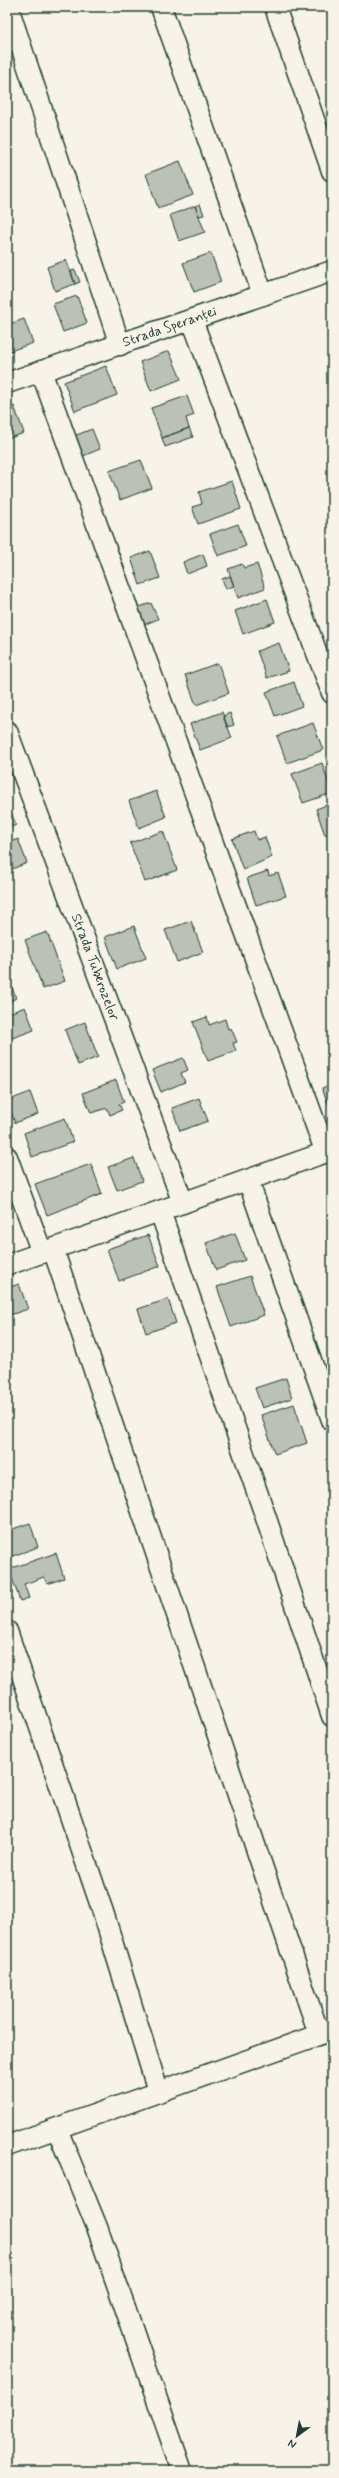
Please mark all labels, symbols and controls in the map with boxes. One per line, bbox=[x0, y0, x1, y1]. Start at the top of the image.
street label: Strada Speranței bbox=[120, 302, 219, 352]
street label: Strada Tuberozelor bbox=[67, 911, 123, 1024]
north arrow bbox=[277, 2416, 317, 2456]
text: N bbox=[285, 2436, 299, 2452]

